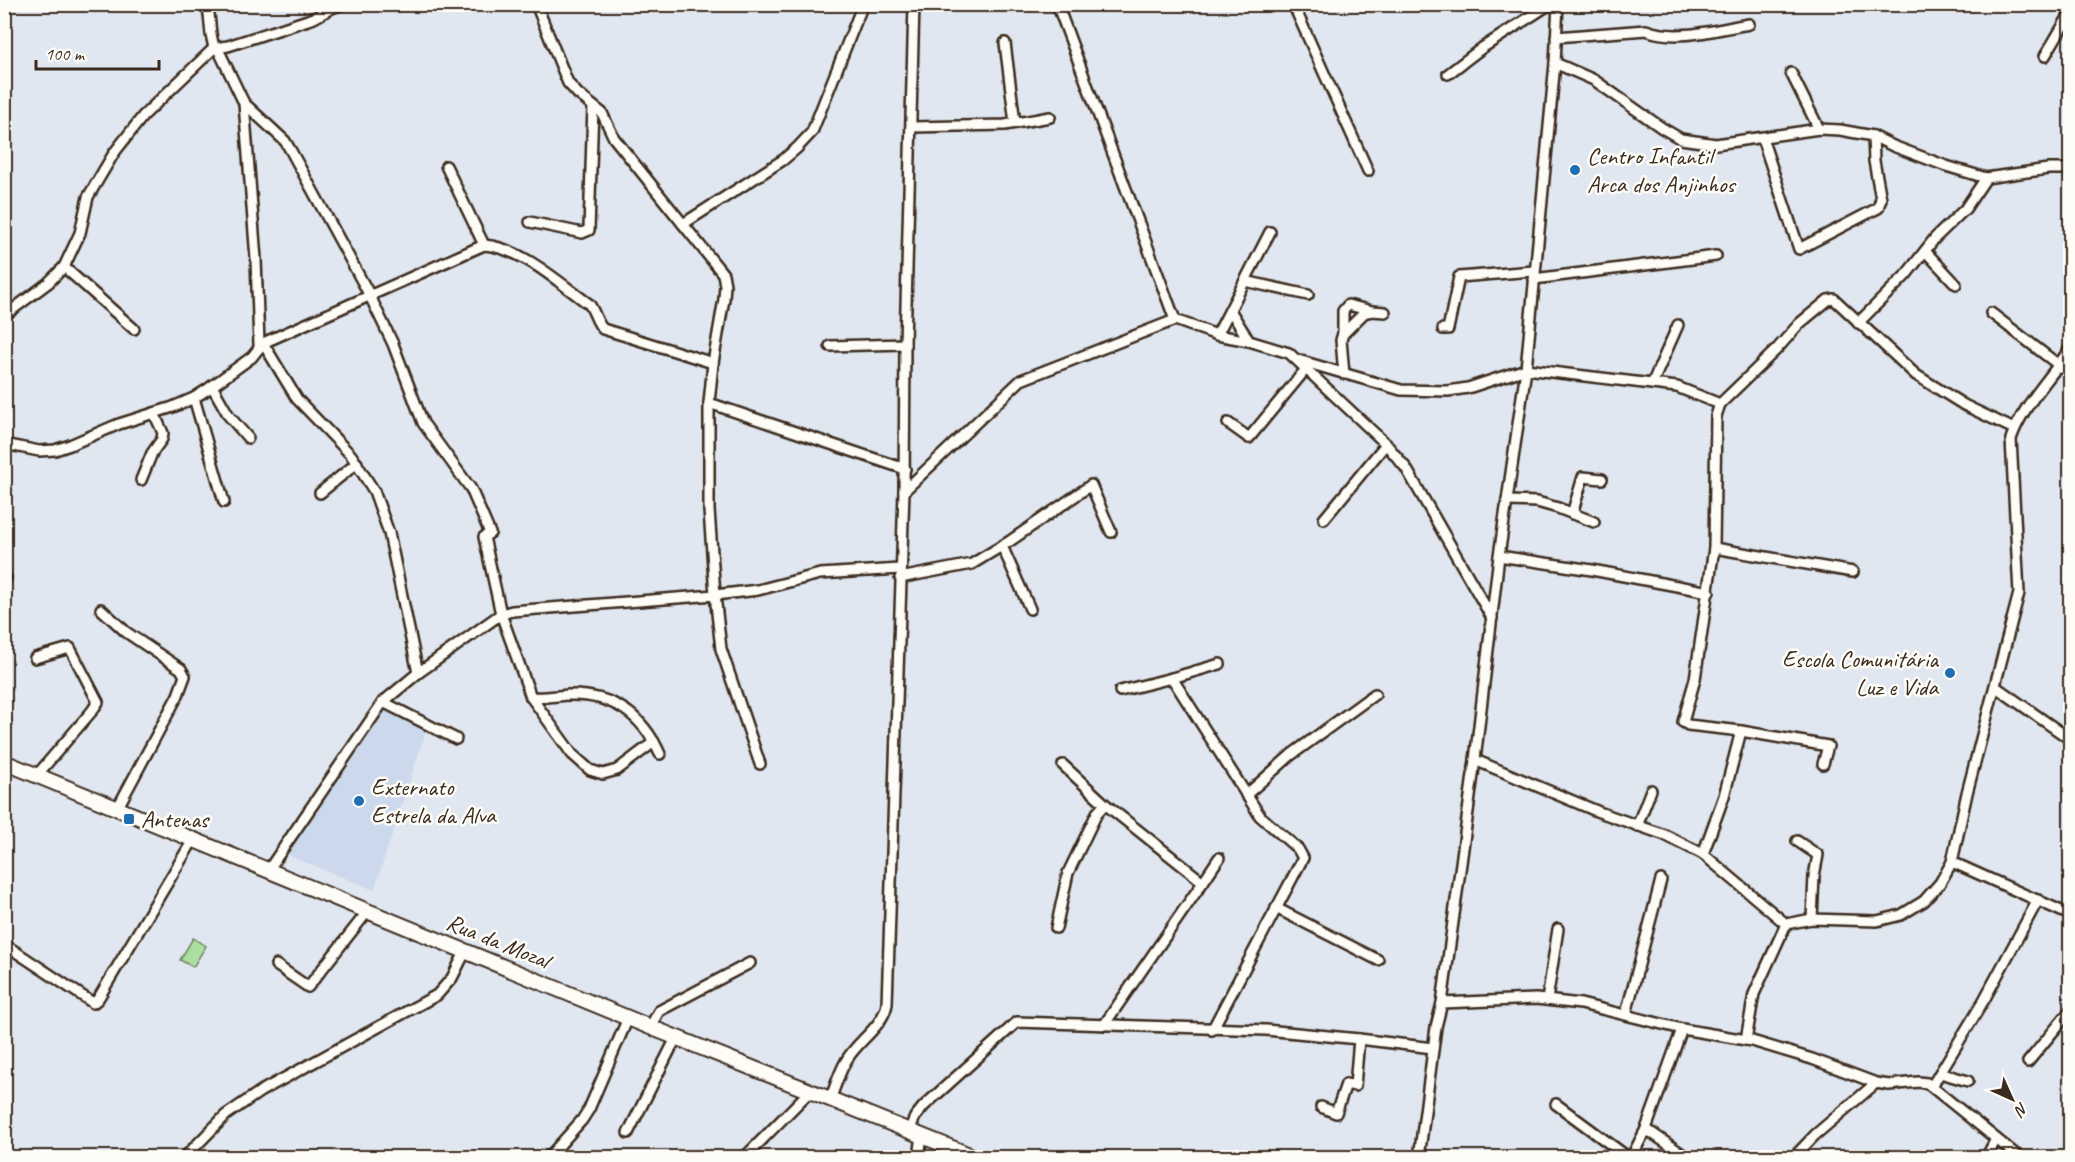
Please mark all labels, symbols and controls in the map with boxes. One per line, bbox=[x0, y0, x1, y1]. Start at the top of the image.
scale bar bbox=[36, 33, 159, 71]
text: 100 m bbox=[45, 43, 86, 65]
place label: Centro Infantil Arca dos Anjinhos bbox=[1587, 141, 1736, 199]
marker: Centro Infantil Arca dos Anjinhos bbox=[1568, 163, 1582, 177]
place label: Escola Comunitária Luz e Vida bbox=[1782, 644, 1940, 702]
marker: Escola Comunitária Luz e Vida bbox=[1943, 666, 1957, 680]
place label: Externato Estrela da Alva bbox=[371, 772, 497, 830]
marker: Externato Estrela da Alva bbox=[352, 794, 366, 808]
place label: Antenas bbox=[141, 804, 211, 834]
marker: Antenas bbox=[122, 812, 136, 826]
street label: Rua da Mozal bbox=[442, 907, 558, 977]
north arrow bbox=[1982, 1069, 2042, 1129]
text: N bbox=[2009, 1098, 2032, 1122]

